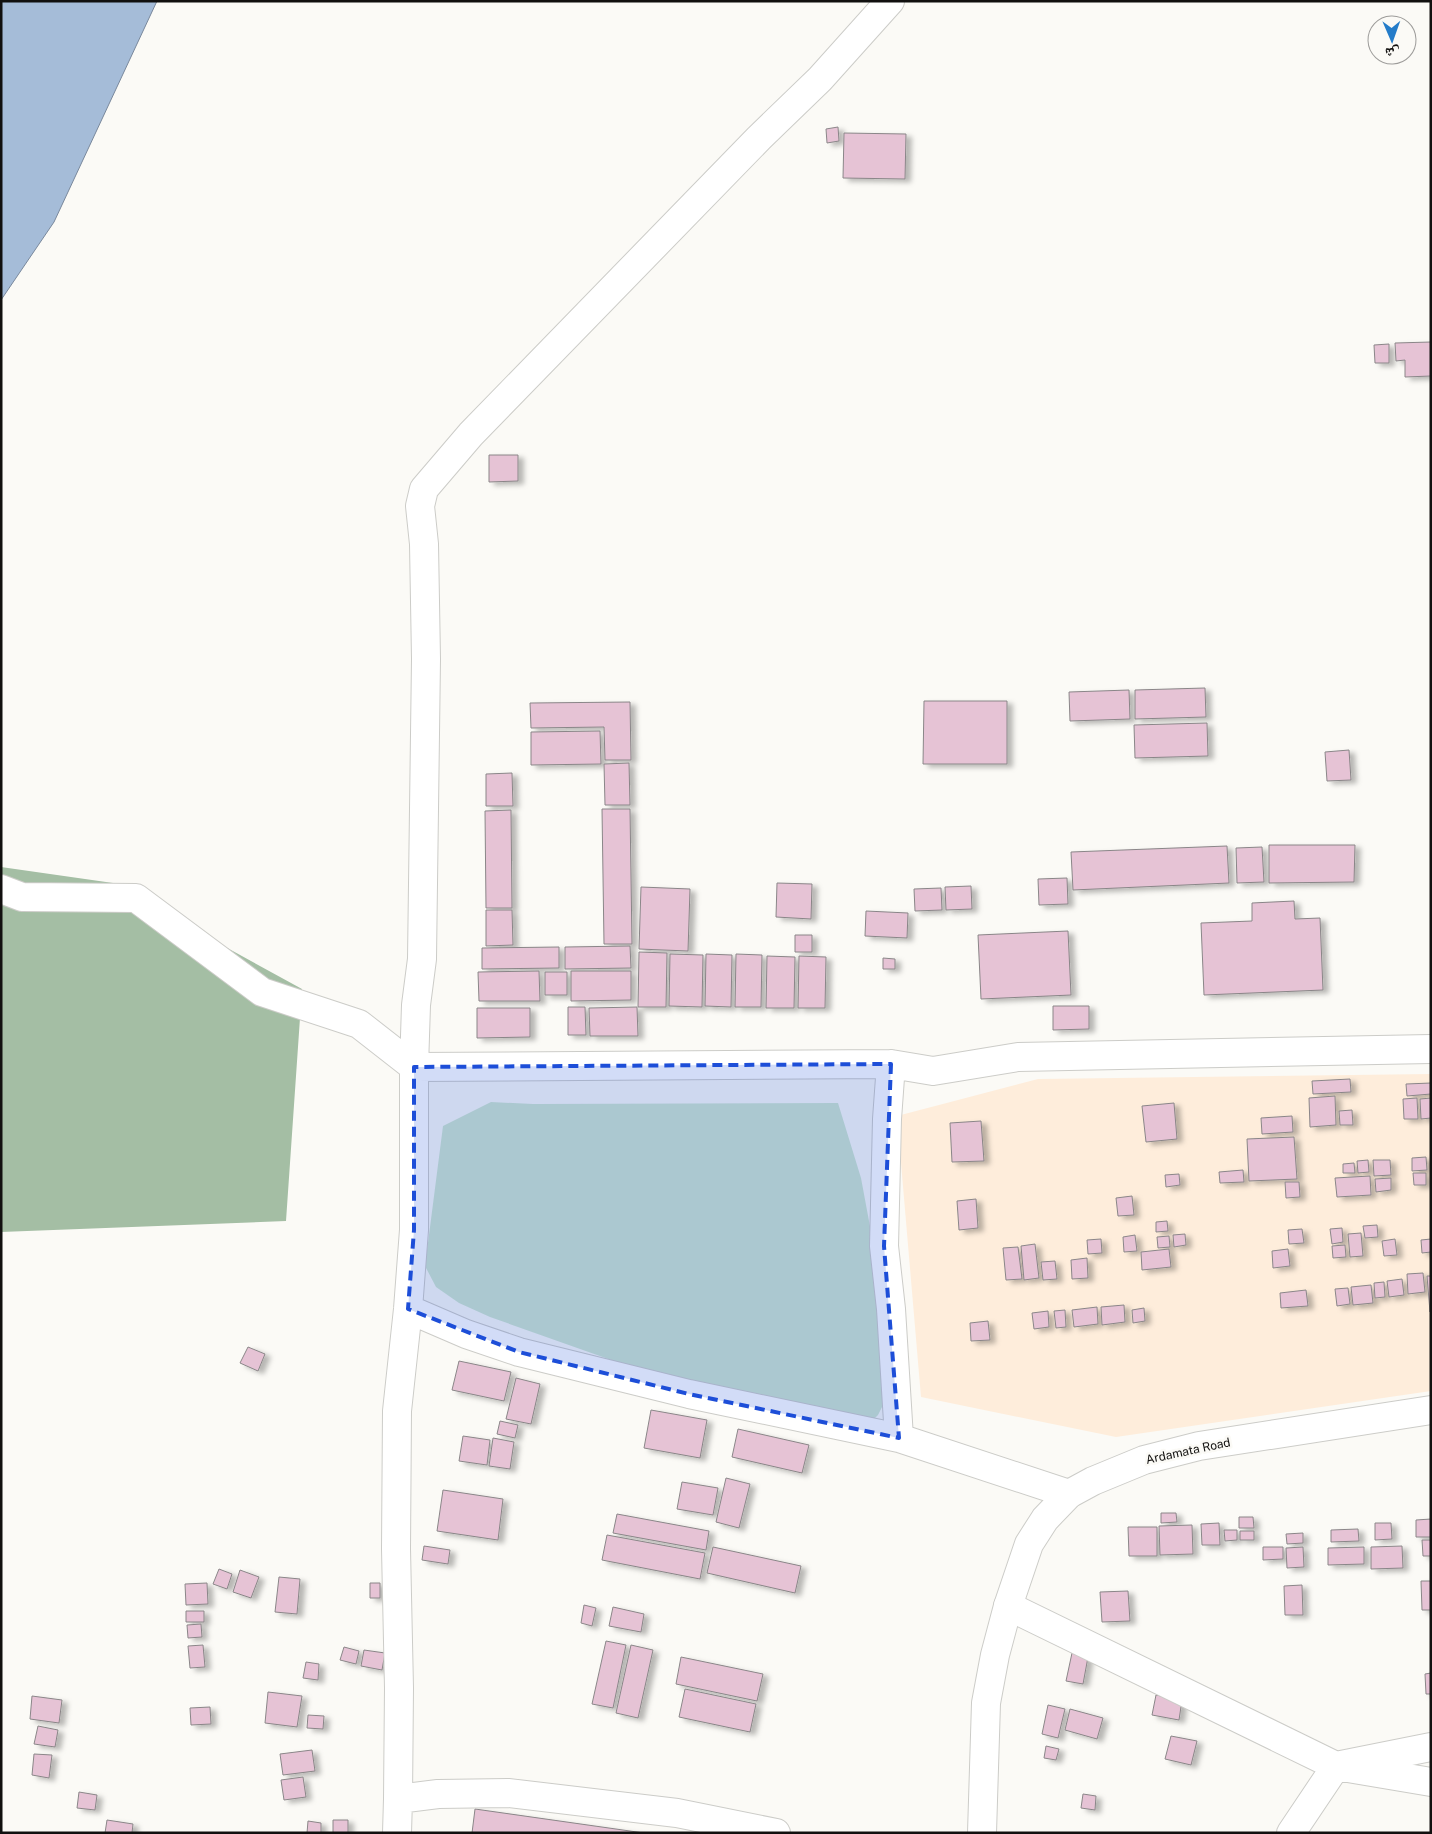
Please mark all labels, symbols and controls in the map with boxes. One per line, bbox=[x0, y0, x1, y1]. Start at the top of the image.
north arrow bbox=[1367, 15, 1417, 65]
text: ش bbox=[1385, 44, 1400, 61]
street label: Ardamata Road bbox=[1144, 1435, 1232, 1467]

